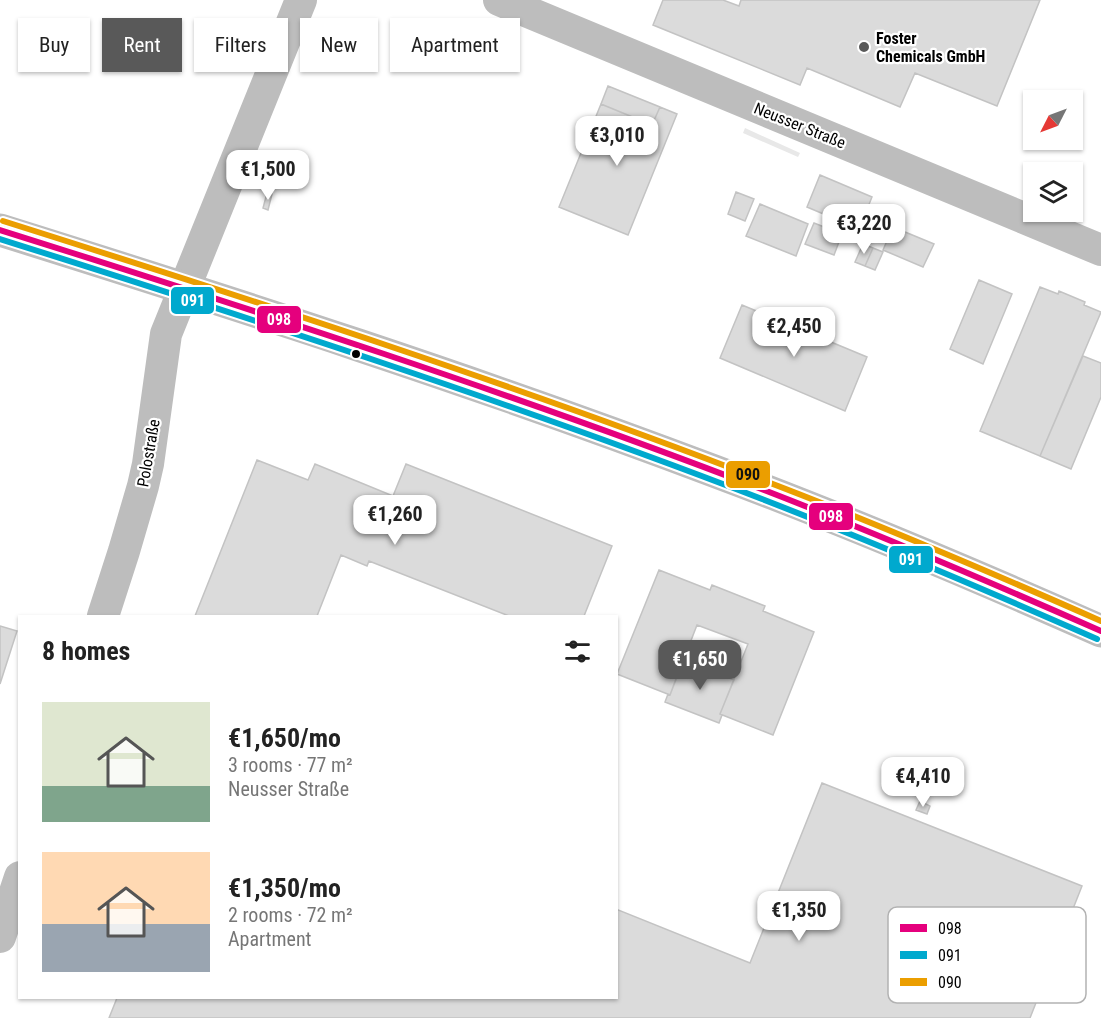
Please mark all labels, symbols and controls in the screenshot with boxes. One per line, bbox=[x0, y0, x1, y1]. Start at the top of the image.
chip: Buy bbox=[18, 18, 90, 72]
chip: Rent bbox=[102, 18, 182, 72]
chip: Filters bbox=[194, 18, 288, 72]
chip: New bbox=[300, 18, 378, 72]
chip: Apartment bbox=[390, 18, 520, 72]
place label: Foster Chemicals GmbH bbox=[876, 29, 985, 66]
marker: Foster Chemicals GmbH bbox=[857, 40, 871, 54]
north arrow bbox=[1023, 90, 1083, 150]
map controls bbox=[1023, 90, 1083, 222]
street label: Neusser Straße bbox=[751, 99, 848, 152]
pin: €3,010 bbox=[568, 116, 666, 167]
text: €3,010 bbox=[589, 123, 645, 147]
pin: €1,500 bbox=[219, 150, 317, 201]
text: €1,500 bbox=[240, 157, 296, 181]
button: layers bbox=[1023, 162, 1083, 222]
pin: €3,220 bbox=[815, 204, 913, 255]
text: €3,220 bbox=[836, 211, 892, 235]
line badge: 091 bbox=[170, 286, 215, 315]
text: 091 bbox=[181, 291, 205, 310]
line badge: 098 bbox=[256, 305, 302, 334]
pin: €2,450 bbox=[745, 307, 843, 358]
text: 098 bbox=[267, 310, 291, 329]
text: €2,450 bbox=[766, 314, 822, 338]
unlabelled marker bbox=[350, 348, 362, 360]
street label: Polostraße bbox=[133, 418, 164, 489]
line badge: 090 bbox=[725, 460, 771, 489]
text: 090 bbox=[736, 465, 760, 484]
pin: €1,260 bbox=[346, 495, 444, 546]
text: €1,260 bbox=[367, 502, 423, 526]
line badge: 098 bbox=[808, 502, 854, 531]
text: 098 bbox=[819, 507, 843, 526]
line badge: 091 bbox=[888, 545, 934, 574]
text: 091 bbox=[899, 550, 923, 569]
icon: filters bbox=[561, 635, 594, 668]
text: 8 homes bbox=[42, 636, 130, 666]
pin: €1,650 bbox=[651, 640, 749, 691]
text: €1,650 bbox=[672, 647, 728, 671]
text: €1,650/mo bbox=[228, 723, 341, 753]
icon: home bbox=[90, 726, 162, 798]
text: 3 rooms · 77 m² bbox=[228, 753, 353, 777]
pin: €4,410 bbox=[874, 757, 972, 808]
text: €4,410 bbox=[895, 764, 951, 788]
text: Neusser Straße bbox=[228, 777, 349, 801]
text: €1,350/mo bbox=[228, 873, 341, 903]
icon: home bbox=[90, 876, 162, 948]
pin: €1,350 bbox=[750, 891, 848, 942]
text: €1,350 bbox=[771, 898, 827, 922]
text: 2 rooms · 72 m² bbox=[228, 903, 353, 927]
legend bbox=[888, 907, 1086, 1003]
text: 098 bbox=[938, 919, 962, 938]
text: Apartment bbox=[228, 927, 312, 951]
text: 091 bbox=[938, 946, 962, 965]
text: 090 bbox=[938, 973, 962, 992]

